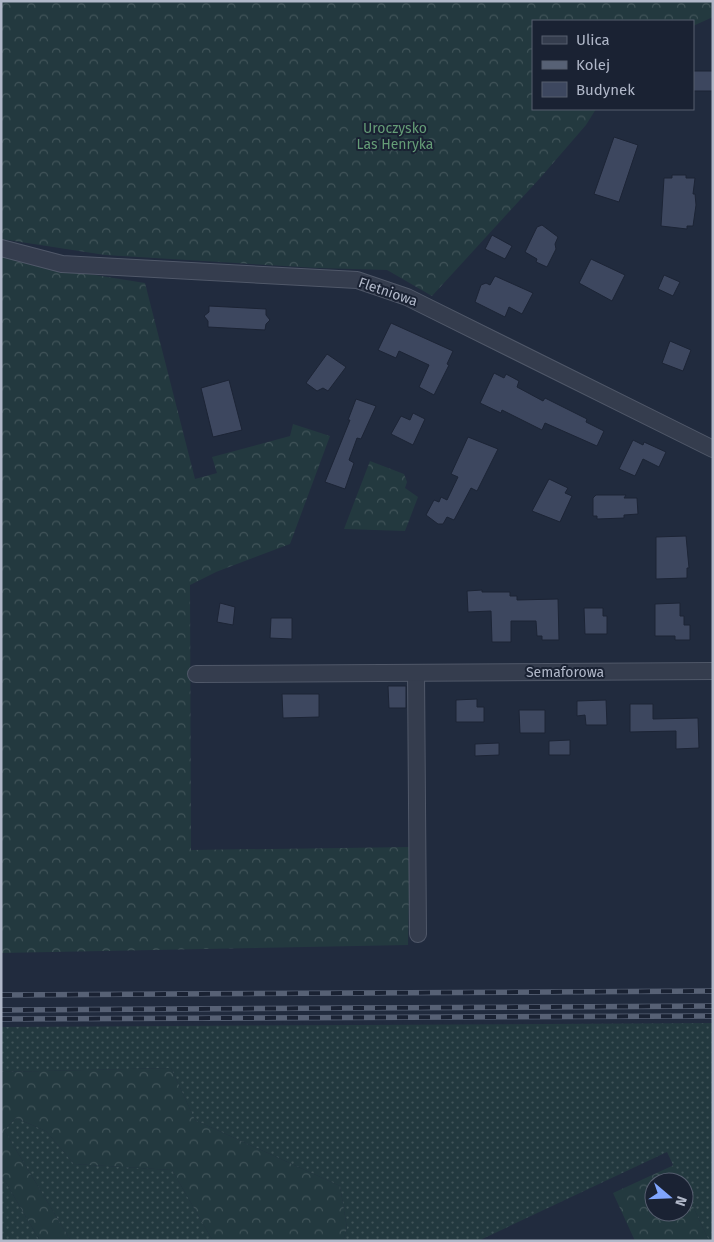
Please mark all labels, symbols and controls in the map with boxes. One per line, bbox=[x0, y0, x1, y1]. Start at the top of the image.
legend bbox=[532, 20, 694, 110]
text: Ulica bbox=[576, 31, 610, 49]
text: Kolej bbox=[576, 56, 610, 74]
text: Budynek bbox=[576, 81, 635, 99]
park label: Uroczysko Las Henryka bbox=[357, 120, 433, 153]
street label: Fletniowa bbox=[356, 274, 420, 310]
street label: Semaforowa bbox=[526, 664, 604, 681]
north arrow bbox=[644, 1172, 694, 1222]
text: N bbox=[671, 1194, 690, 1208]

